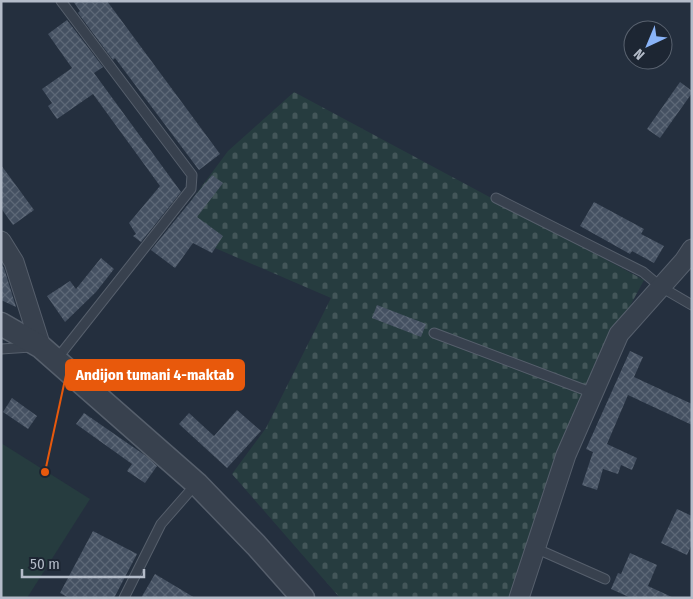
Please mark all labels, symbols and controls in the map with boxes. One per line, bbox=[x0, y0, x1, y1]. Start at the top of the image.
north arrow bbox=[623, 20, 673, 70]
text: N bbox=[630, 45, 648, 63]
callout: Andijon tumani 4-maktab bbox=[66, 360, 244, 390]
text: Andijon tumani 4-maktab bbox=[75, 366, 234, 384]
scale bar bbox=[22, 546, 145, 578]
text: 50 m bbox=[30, 555, 60, 573]

